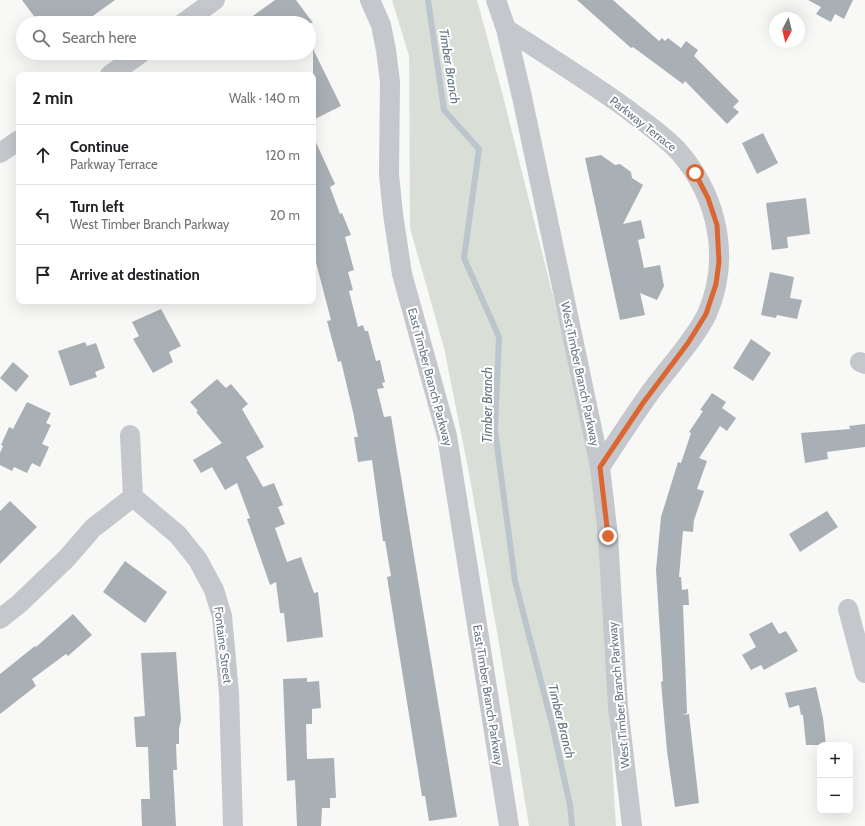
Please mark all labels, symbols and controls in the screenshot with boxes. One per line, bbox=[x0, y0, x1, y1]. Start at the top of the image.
north arrow bbox=[769, 12, 805, 48]
search box bbox=[16, 16, 316, 60]
icon: search bbox=[30, 27, 52, 49]
water label: Timber Branch bbox=[436, 27, 464, 105]
text: Search here bbox=[62, 29, 137, 47]
text: 2 min bbox=[32, 88, 73, 108]
text: Walk · 140 m bbox=[229, 90, 300, 106]
street label: Parkway Terrace bbox=[607, 93, 680, 154]
text: Continue bbox=[70, 138, 129, 156]
icon: ahead bbox=[32, 144, 54, 166]
text: 120 m bbox=[266, 147, 300, 163]
text: Parkway Terrace bbox=[70, 156, 158, 172]
route start bbox=[686, 164, 704, 182]
text: Turn left bbox=[70, 198, 124, 216]
icon: left bbox=[32, 204, 54, 226]
text: 20 m bbox=[270, 207, 300, 223]
text: West Timber Branch Parkway bbox=[70, 216, 229, 232]
icon: arrive bbox=[32, 264, 54, 286]
text: Arrive at destination bbox=[70, 266, 200, 284]
street label: West Timber Branch Parkway bbox=[558, 300, 603, 447]
street label: East Timber Branch Parkway bbox=[405, 306, 456, 448]
water label: Timber Branch bbox=[479, 367, 495, 443]
route end bbox=[599, 527, 617, 545]
street label: Fontaine Street bbox=[211, 605, 236, 684]
street label: West Timber Branch Parkway bbox=[605, 621, 632, 769]
street label: East Timber Branch Parkway bbox=[470, 623, 507, 766]
water label: Timber Branch bbox=[545, 682, 579, 760]
map controls bbox=[817, 742, 853, 814]
button: + bbox=[817, 742, 853, 778]
button: − bbox=[817, 778, 853, 814]

